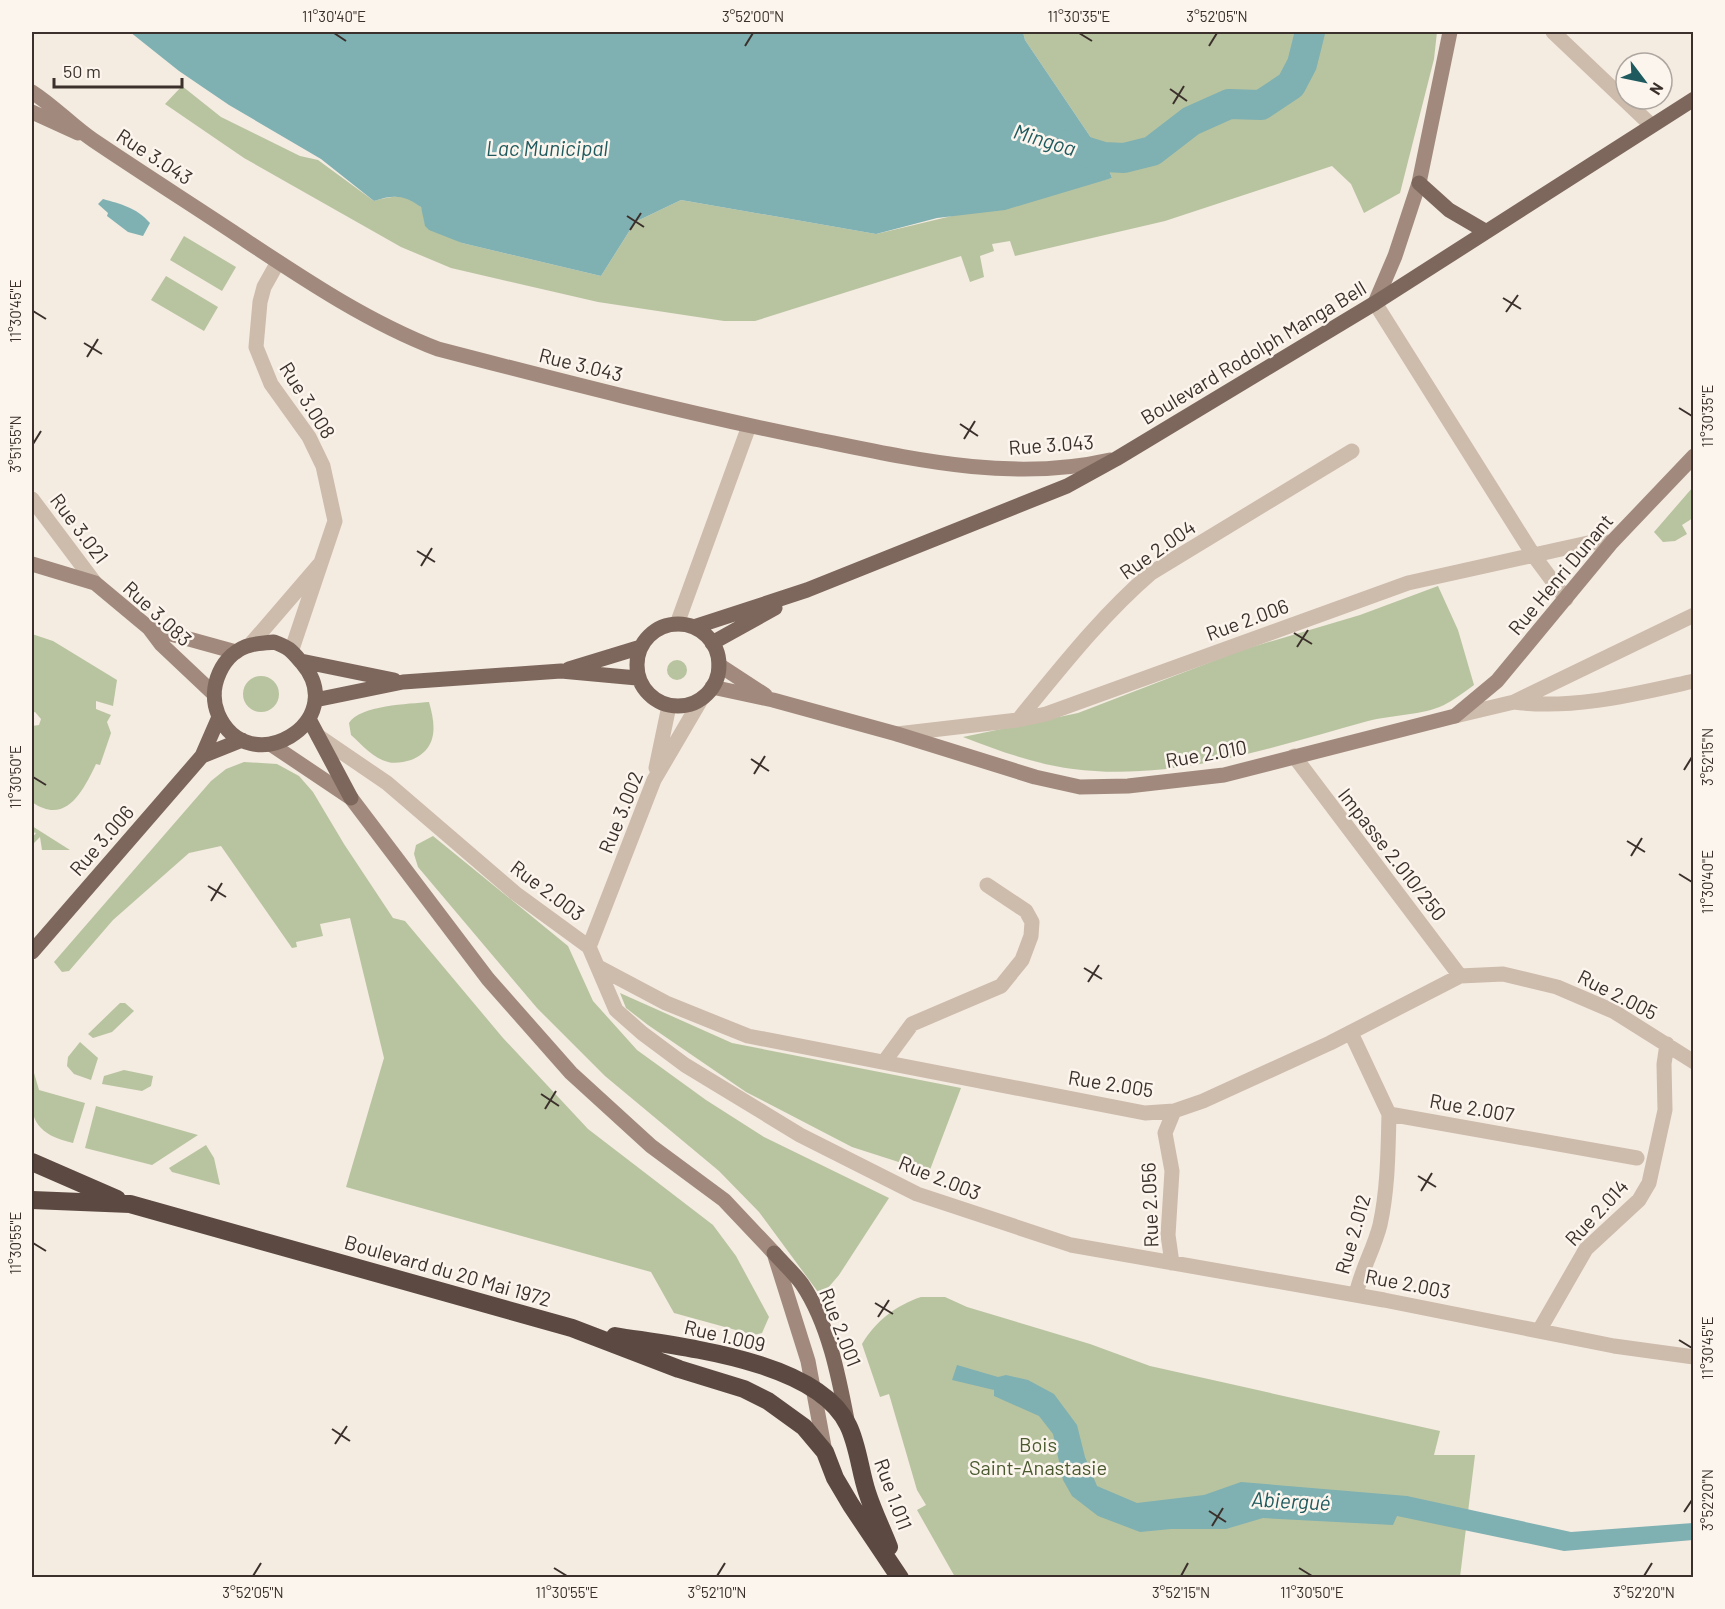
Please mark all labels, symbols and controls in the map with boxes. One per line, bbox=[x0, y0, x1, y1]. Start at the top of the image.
text: 11°30'40"E bbox=[302, 7, 366, 25]
text: 3°52'00"N bbox=[722, 7, 784, 25]
text: 11°30'35"E bbox=[1048, 7, 1110, 25]
text: 3°52'05"N bbox=[1186, 7, 1248, 25]
scale bar bbox=[54, 51, 182, 89]
north arrow bbox=[1614, 51, 1674, 111]
text: 50 m bbox=[63, 60, 101, 82]
text: N bbox=[1646, 80, 1668, 99]
water label: Mingoa bbox=[1011, 118, 1079, 160]
street label: Rue 3.043 bbox=[113, 123, 197, 189]
water label: Lac Municipal bbox=[486, 135, 608, 160]
street label: Boulevard Rodolph Manga Bell bbox=[1136, 275, 1370, 429]
text: 11°30'45"E bbox=[6, 279, 24, 343]
street label: Rue 3.043 bbox=[537, 342, 625, 386]
street label: Rue 3.008 bbox=[275, 357, 341, 443]
text: 11°30'35"E bbox=[1698, 385, 1716, 447]
text: 3°51'55"N bbox=[6, 415, 24, 473]
street label: Rue 3.043 bbox=[1008, 429, 1094, 459]
street label: Rue 3.021 bbox=[46, 488, 114, 568]
street label: Rue Henri Dunant bbox=[1502, 509, 1618, 639]
street label: Rue 2.004 bbox=[1115, 514, 1199, 584]
street label: Rue 3.083 bbox=[119, 575, 197, 651]
street label: Rue 2.006 bbox=[1202, 593, 1292, 645]
text: 3°52'15"N bbox=[1698, 728, 1716, 786]
street label: Rue 2.010 bbox=[1163, 734, 1249, 772]
text: 11°30'50"E bbox=[6, 745, 24, 809]
street label: Rue 3.002 bbox=[593, 768, 647, 856]
street label: Impasse 2.010/250 bbox=[1334, 783, 1452, 925]
street label: Rue 3.006 bbox=[64, 800, 138, 880]
text: 11°30'40"E bbox=[1698, 850, 1716, 914]
street label: Rue 2.003 bbox=[506, 855, 590, 925]
street label: Rue 2.005 bbox=[1574, 964, 1662, 1024]
street label: Rue 2.005 bbox=[1067, 1064, 1155, 1102]
street label: Rue 2.007 bbox=[1428, 1088, 1517, 1126]
street label: Rue 2.003 bbox=[896, 1150, 984, 1204]
street label: Rue 2.056 bbox=[1136, 1162, 1162, 1248]
street label: Rue 2.014 bbox=[1559, 1174, 1633, 1250]
street label: Rue 2.012 bbox=[1329, 1191, 1375, 1277]
text: 11°30'55"E bbox=[6, 1212, 24, 1274]
street label: Boulevard du 20 Mai 1972 bbox=[342, 1229, 554, 1311]
street label: Rue 2.003 bbox=[1363, 1263, 1453, 1303]
street label: Rue 2.001 bbox=[815, 1284, 867, 1370]
street label: Rue 1.009 bbox=[682, 1314, 768, 1356]
text: 11°30'45"E bbox=[1698, 1316, 1716, 1380]
park label: Bois Saint-Anastasie bbox=[969, 1432, 1107, 1479]
street label: Rue 1.011 bbox=[870, 1455, 918, 1533]
text: 3°52'20"N bbox=[1698, 1469, 1716, 1531]
water label: Abiergué bbox=[1251, 1485, 1331, 1515]
text: 3°52'05"N bbox=[222, 1583, 284, 1601]
text: 11°30'55"E bbox=[536, 1583, 598, 1601]
text: 3°52'10"N bbox=[688, 1583, 746, 1601]
text: 3°52'15"N bbox=[1152, 1583, 1210, 1601]
text: 11°30'50"E bbox=[1280, 1583, 1344, 1601]
text: 3°52'20"N bbox=[1613, 1583, 1675, 1601]

